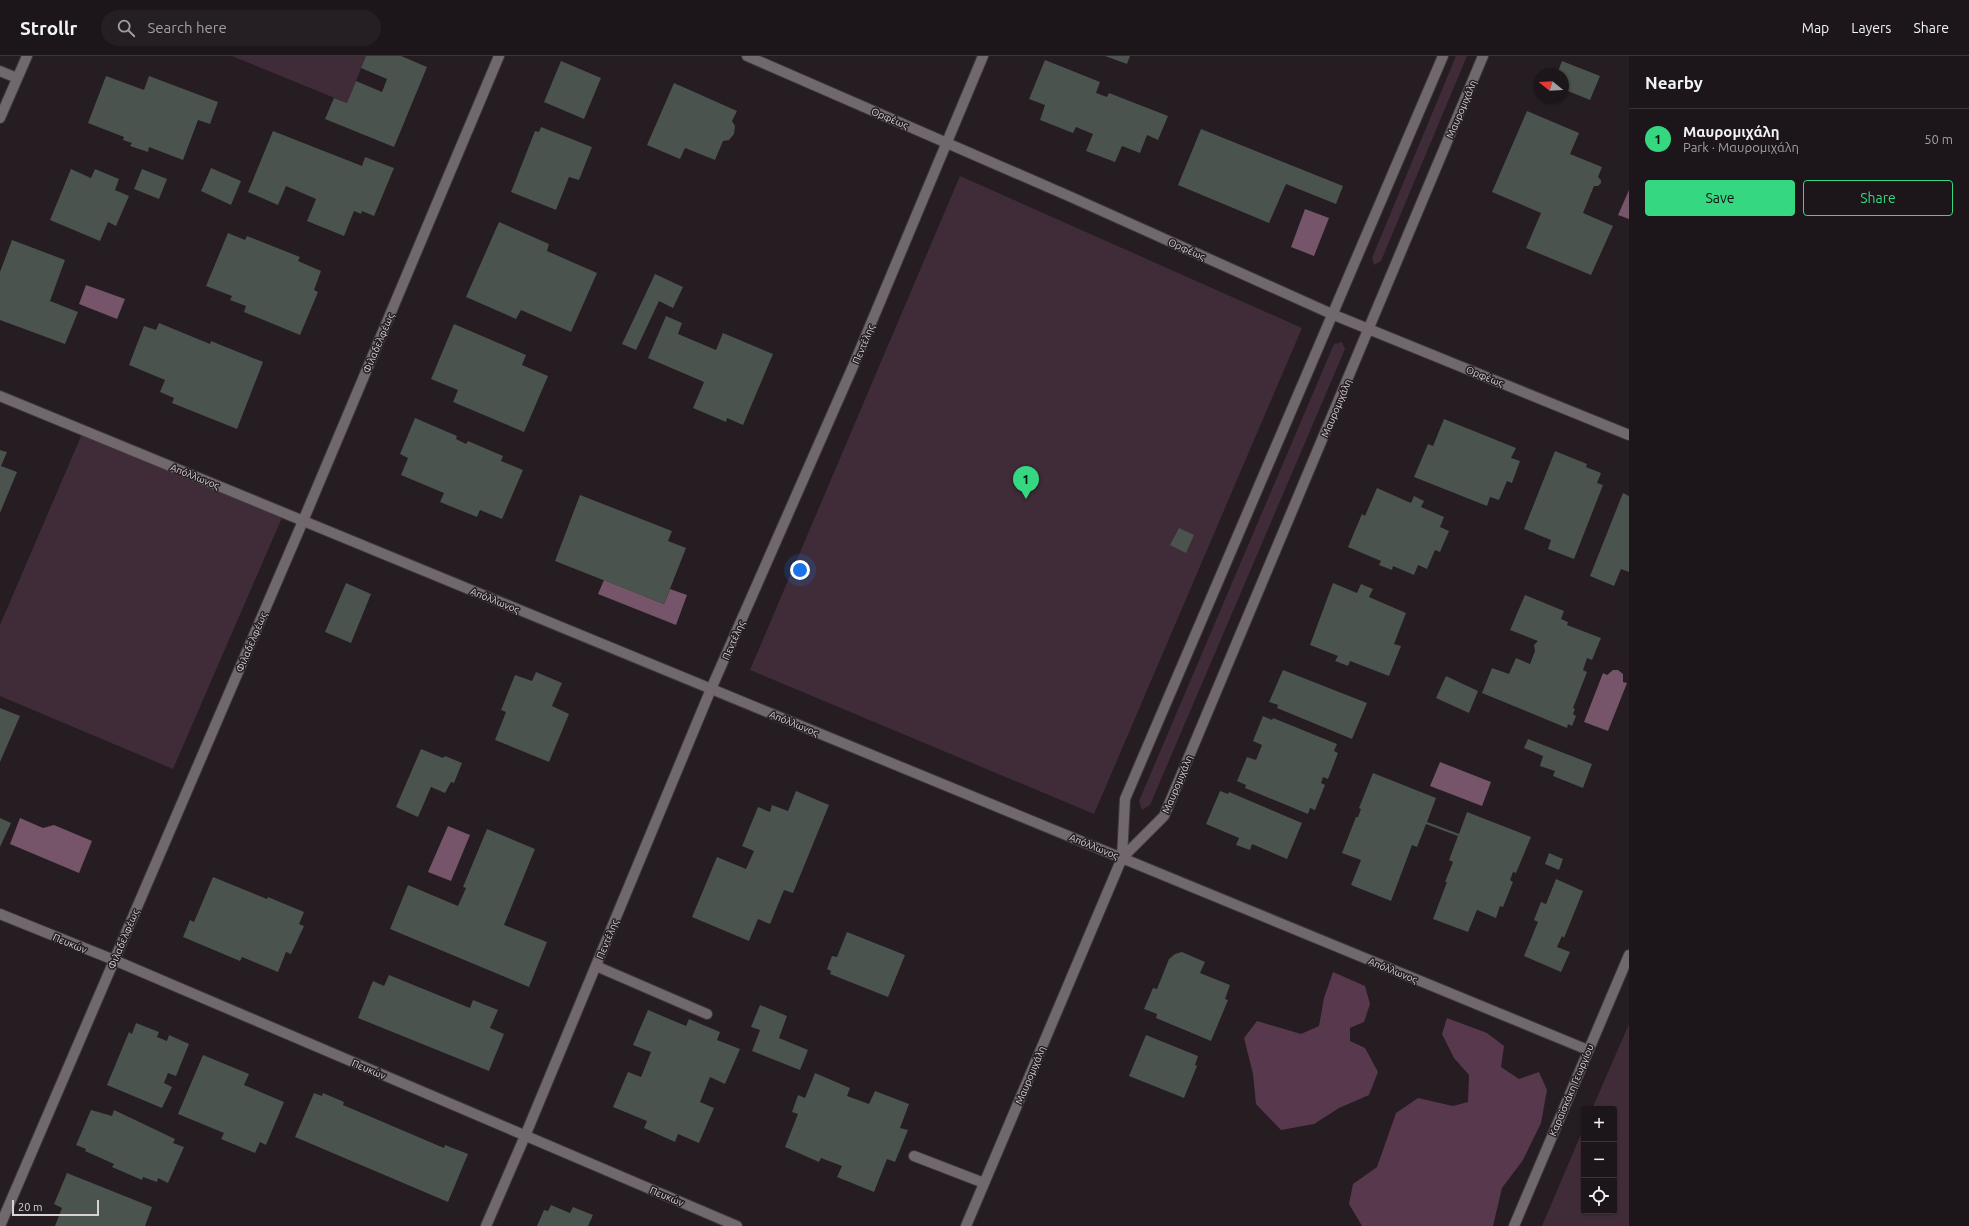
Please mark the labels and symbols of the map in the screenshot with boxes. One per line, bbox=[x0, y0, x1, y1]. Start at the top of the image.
north arrow bbox=[1533, 68, 1569, 104]
street label: Μαυρομιχάλη bbox=[1444, 78, 1479, 140]
street label: Ορφέως bbox=[870, 106, 910, 131]
street label: Ορφέως bbox=[1167, 236, 1207, 263]
street label: Φιλαδελφέως bbox=[361, 311, 396, 375]
street label: Πεντέλης bbox=[850, 322, 877, 366]
street label: Ορφέως bbox=[1465, 364, 1505, 389]
street label: Μαυρομιχάλη bbox=[1319, 377, 1354, 439]
street label: Απόλλωνος bbox=[169, 462, 221, 491]
pin: 1 bbox=[1013, 466, 1039, 499]
your location bbox=[790, 560, 810, 580]
street label: Απόλλωνος bbox=[469, 586, 521, 615]
street label: Φιλαδελφέως bbox=[234, 610, 269, 674]
street label: Πεντέλης bbox=[720, 619, 747, 661]
street label: Απόλλωνος bbox=[768, 709, 820, 738]
street label: Μαυρομιχάλη bbox=[1160, 753, 1195, 815]
street label: Απόλλωνος bbox=[1068, 832, 1120, 861]
street label: Φιλαδελφέως bbox=[106, 907, 141, 971]
street label: Πεντέλης bbox=[594, 917, 621, 961]
street label: Πευκών bbox=[51, 931, 89, 956]
street label: Απόλλωνος bbox=[1367, 956, 1419, 985]
street label: Καραϊσκάκη Γεωργίου bbox=[1547, 1043, 1596, 1138]
street label: Μαυρομιχάλη bbox=[1013, 1044, 1048, 1106]
street label: Πευκών bbox=[350, 1057, 388, 1082]
street label: Πευκών bbox=[648, 1184, 686, 1209]
scale bar bbox=[12, 1198, 99, 1217]

